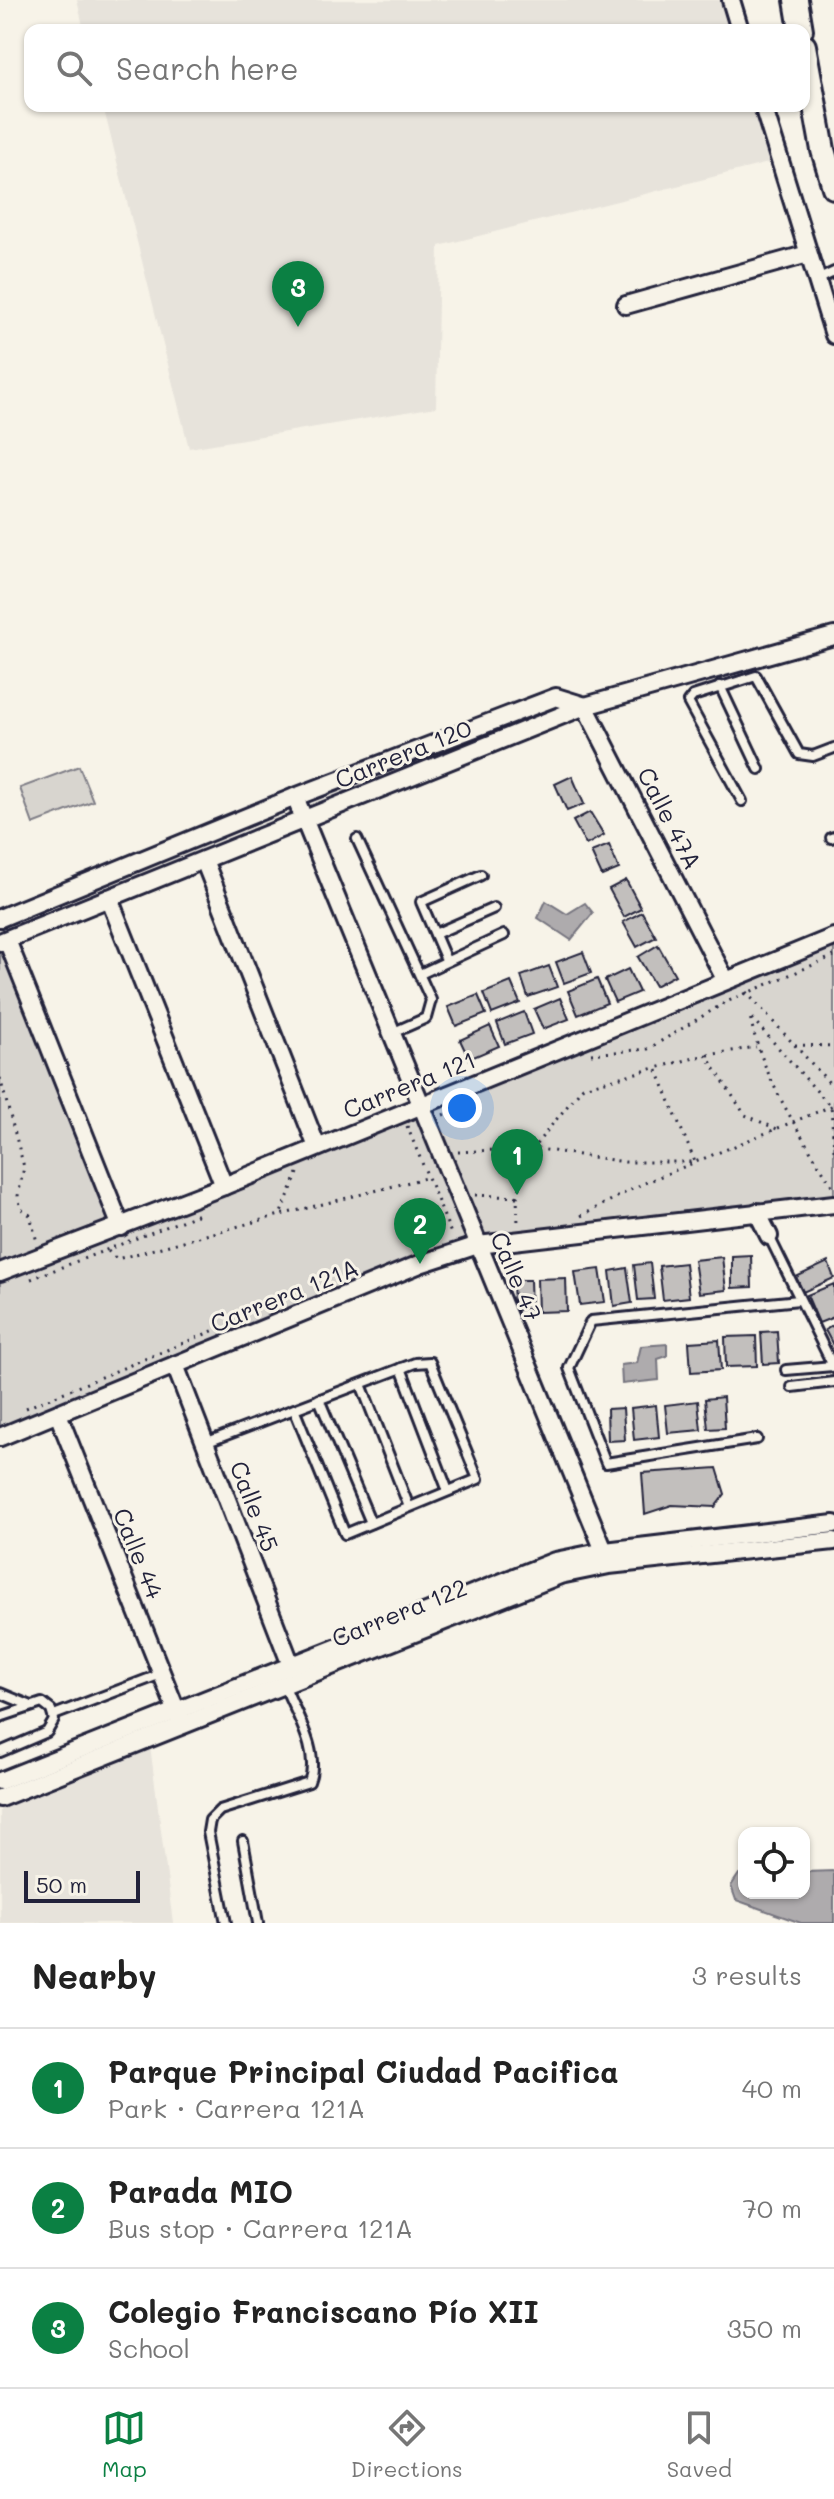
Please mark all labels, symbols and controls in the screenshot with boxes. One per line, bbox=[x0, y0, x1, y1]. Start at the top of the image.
search box bbox=[24, 24, 810, 112]
icon: search bbox=[52, 46, 96, 90]
text: Search here bbox=[116, 48, 299, 88]
pin: 3 bbox=[272, 261, 324, 327]
street label: Carrera 120 bbox=[330, 711, 476, 794]
street label: Calle 47A bbox=[631, 762, 709, 874]
street label: Carrera 121 bbox=[338, 1043, 480, 1125]
your location bbox=[442, 1088, 482, 1128]
pin: 1 bbox=[491, 1129, 543, 1195]
pin: 2 bbox=[394, 1198, 446, 1264]
street label: Calle 47 bbox=[484, 1227, 550, 1325]
street label: Carrera 121A bbox=[205, 1251, 363, 1339]
street label: Calle 45 bbox=[224, 1456, 286, 1556]
street label: Calle 44 bbox=[107, 1503, 171, 1603]
street label: Carrera 122 bbox=[327, 1571, 471, 1653]
map controls bbox=[738, 1827, 810, 1899]
button: locate bbox=[738, 1827, 810, 1899]
scale bar bbox=[24, 1867, 140, 1903]
text: 50 m bbox=[36, 1870, 87, 1899]
text: Nearby bbox=[32, 1953, 157, 1998]
text: 3 results bbox=[692, 1958, 802, 1992]
text: Parque Principal Ciudad Pacifica bbox=[108, 2051, 619, 2091]
text: 1 bbox=[52, 2071, 64, 2105]
text: 40 m bbox=[742, 2071, 802, 2105]
text: Park · Carrera 121A bbox=[108, 2091, 365, 2125]
text: Parada MIO bbox=[108, 2171, 293, 2211]
text: 2 bbox=[51, 2191, 65, 2225]
text: 70 m bbox=[742, 2191, 802, 2225]
text: Bus stop · Carrera 121A bbox=[108, 2211, 413, 2245]
text: Colegio Franciscano Pío XII bbox=[108, 2291, 539, 2331]
text: 3 bbox=[50, 2311, 66, 2345]
text: 350 m bbox=[727, 2311, 802, 2345]
text: School bbox=[108, 2331, 190, 2365]
tab: Map bbox=[102, 2406, 147, 2483]
tab: Directions bbox=[351, 2406, 463, 2483]
tab: Saved bbox=[667, 2406, 732, 2483]

